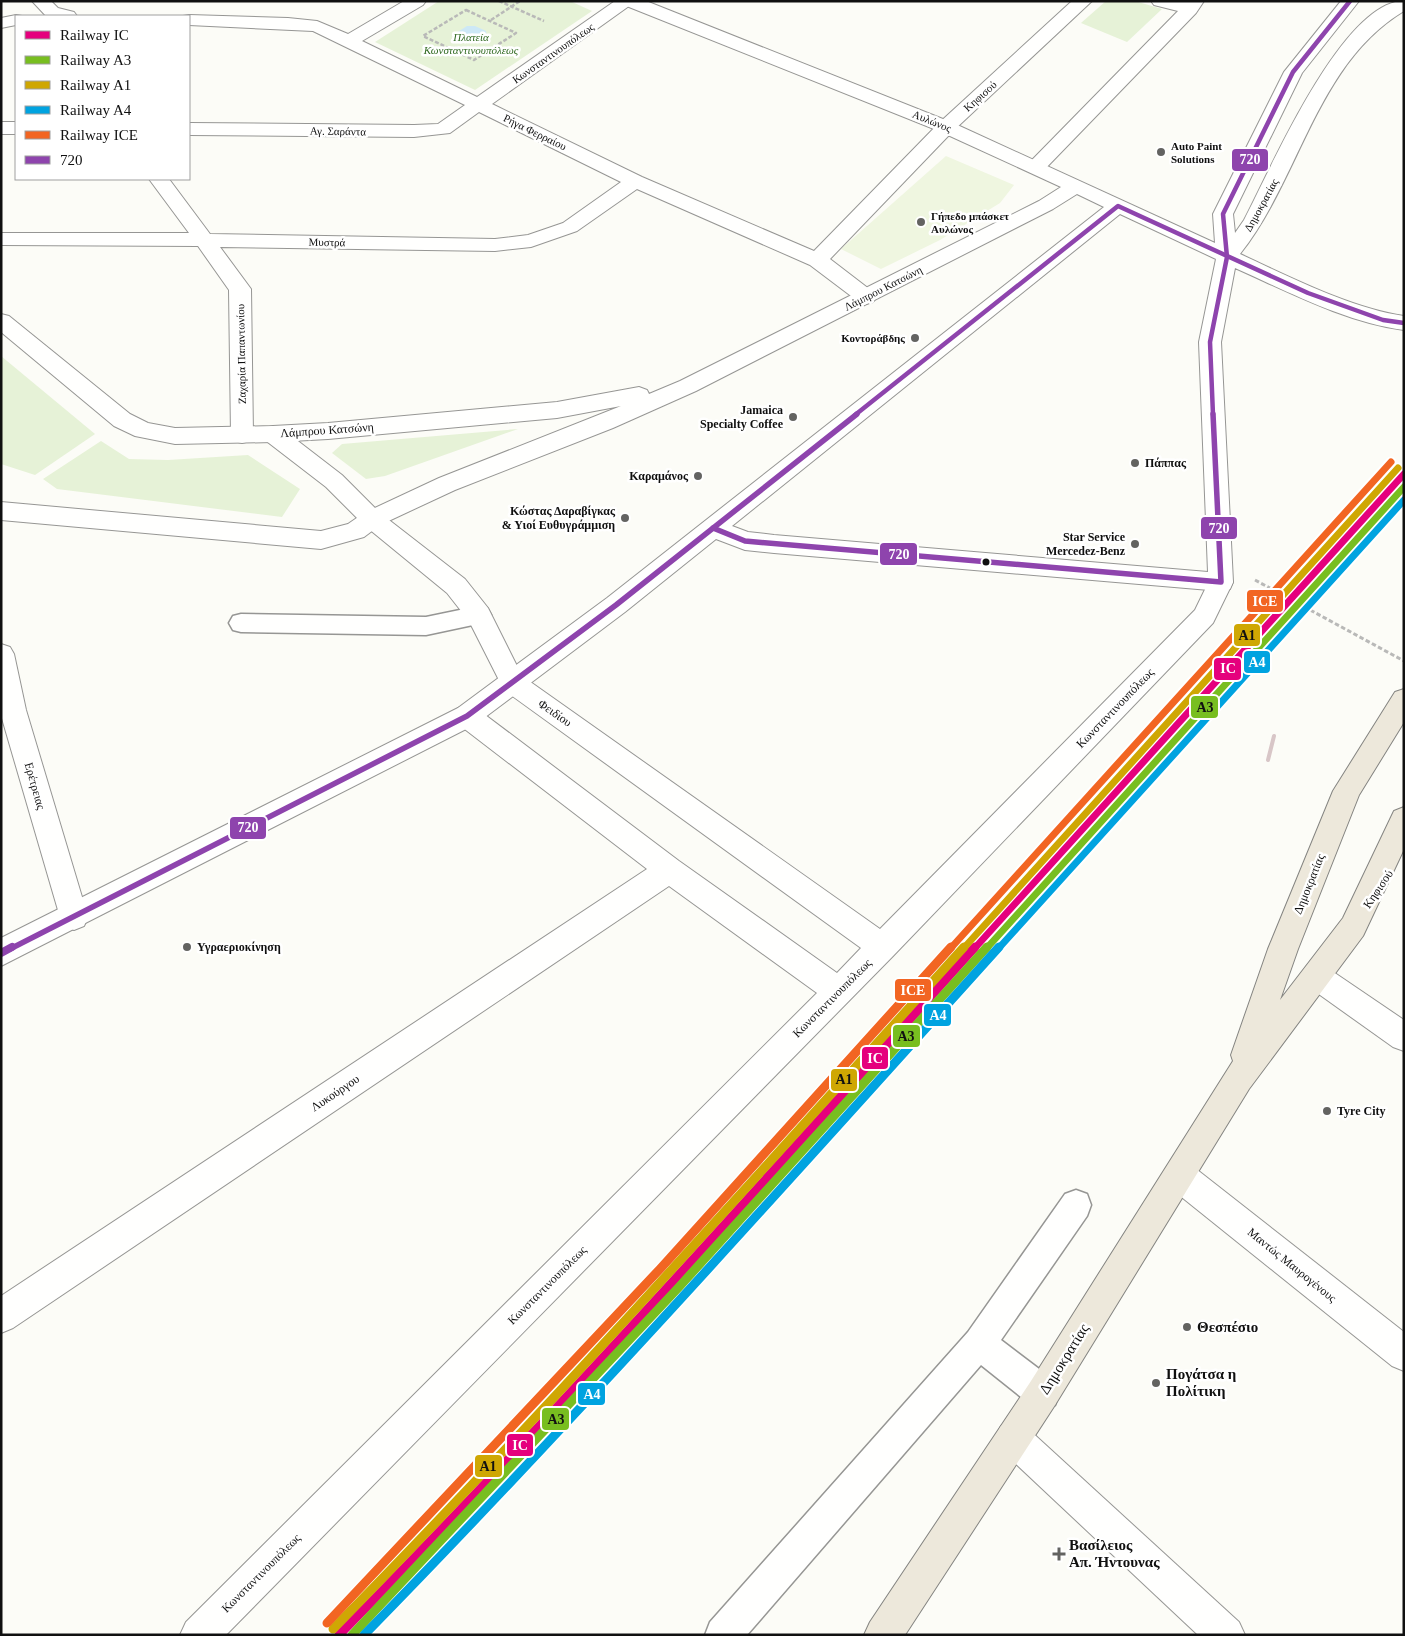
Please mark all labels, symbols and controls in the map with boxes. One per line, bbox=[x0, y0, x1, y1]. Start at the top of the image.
legend bbox=[15, 15, 190, 180]
street label: Κωνσταντινουπόλεως bbox=[510, 20, 597, 86]
text: Railway IC bbox=[60, 27, 129, 43]
park label: Πλατεία Κωνσταντινουπόλεως bbox=[423, 31, 519, 56]
text: Railway A3 bbox=[60, 52, 131, 68]
text: Railway A1 bbox=[60, 77, 131, 93]
street label: Κηφισού bbox=[961, 78, 999, 114]
text: Railway A4 bbox=[60, 102, 132, 118]
street label: Αυλώνος bbox=[911, 108, 954, 134]
street label: Ρήγα Φερραίου bbox=[502, 112, 569, 153]
street label: Αγ. Σαράντα bbox=[310, 125, 366, 137]
text: Railway ICE bbox=[60, 127, 138, 143]
place label: Auto Paint Solutions bbox=[1171, 140, 1222, 165]
marker: Auto Paint Solutions bbox=[1155, 146, 1167, 158]
line badge: 720 bbox=[1231, 148, 1269, 172]
text: 720 bbox=[60, 152, 83, 168]
text: 720 bbox=[1240, 152, 1261, 167]
street label: Δημοκρατίας bbox=[1242, 176, 1281, 234]
place label: Γήπεδο μπάσκετ Αυλώνος bbox=[931, 210, 1009, 236]
marker: Γήπεδο μπάσκετ Αυλώνος bbox=[915, 216, 927, 228]
street label: Μυστρά bbox=[308, 236, 346, 248]
street label: Λάμπρου Κατσώνη bbox=[842, 263, 924, 313]
street label: Ζαχαρία Παπαντωνίου bbox=[234, 303, 248, 404]
place label: Κοντοράβδης bbox=[841, 332, 905, 345]
marker: Κοντοράβδης bbox=[909, 332, 921, 344]
place label: Jamaica Specialty Coffee bbox=[700, 403, 784, 431]
marker: Jamaica Specialty Coffee bbox=[787, 411, 799, 423]
street label: Λάμπρου Κατσώνη bbox=[280, 420, 374, 440]
place label: Πάππας bbox=[1145, 456, 1187, 470]
marker: Πάππας bbox=[1129, 457, 1141, 469]
place label: Καραμάνος bbox=[629, 469, 689, 483]
marker: Καραμάνος bbox=[692, 470, 704, 482]
place label: Κώστας Δαραβίγκας & Υιοί Ευθυγράμμιση bbox=[502, 504, 616, 532]
marker: Κώστας Δαραβίγκας & Υιοί Ευθυγράμμιση bbox=[619, 512, 631, 524]
line badge: 720 bbox=[1200, 516, 1238, 540]
text: 720 bbox=[1209, 521, 1230, 536]
place label: Star Service Mercedez-Benz bbox=[1046, 530, 1126, 558]
marker: Star Service Mercedez-Benz bbox=[1129, 538, 1141, 550]
line badge: 720 bbox=[879, 542, 918, 566]
text: 720 bbox=[889, 547, 910, 562]
unlabelled marker bbox=[981, 557, 991, 567]
line badge: ICE bbox=[1246, 589, 1284, 613]
text: ICE bbox=[1253, 594, 1277, 609]
line badge: A1 bbox=[1233, 623, 1261, 647]
text: A1 bbox=[1238, 628, 1256, 643]
line badge: A4 bbox=[1243, 650, 1271, 674]
text: A4 bbox=[1248, 655, 1266, 670]
line badge: IC bbox=[1213, 657, 1242, 681]
text: IC bbox=[1220, 661, 1236, 676]
street label: Κωνσταντινουπόλεως bbox=[1073, 665, 1157, 751]
line badge: A3 bbox=[1190, 695, 1219, 719]
street label: Φειδίου bbox=[535, 696, 575, 730]
text: A3 bbox=[1196, 700, 1214, 715]
street label: Ερέτρειας bbox=[22, 761, 48, 811]
line badge: 720 bbox=[229, 816, 267, 840]
text: 720 bbox=[238, 820, 259, 835]
street label: Δημοκρατίας bbox=[1291, 852, 1328, 916]
street label: Κηφισού bbox=[1360, 867, 1396, 911]
place label: Υγραεριοκίνηση bbox=[197, 940, 281, 954]
marker: Υγραεριοκίνηση bbox=[181, 941, 193, 953]
street label: Κωνσταντινουπόλεως bbox=[790, 956, 874, 1040]
line badge: ICE bbox=[894, 978, 932, 1002]
text: ICE bbox=[901, 983, 925, 998]
line badge: A4 bbox=[923, 1003, 952, 1027]
text: A4 bbox=[929, 1008, 947, 1023]
line badge: A3 bbox=[892, 1024, 921, 1048]
text: A3 bbox=[897, 1029, 915, 1044]
line badge: IC bbox=[861, 1046, 889, 1070]
text: IC bbox=[867, 1051, 883, 1066]
line badge: A1 bbox=[830, 1068, 858, 1092]
street label: Λυκούργου bbox=[308, 1072, 362, 1114]
text: A1 bbox=[835, 1072, 853, 1087]
place label: Tyre City bbox=[1337, 1104, 1386, 1118]
marker: Tyre City bbox=[1321, 1105, 1333, 1117]
street label: Μαντώς Μαυρογένους bbox=[1245, 1225, 1339, 1305]
street label: Κωνσταντινουπόλεως bbox=[505, 1243, 589, 1327]
place label: Θεσπέσιο bbox=[1197, 1319, 1258, 1335]
street label: Δημοκρατίας bbox=[1036, 1321, 1092, 1397]
marker: Θεσπέσιο bbox=[1181, 1321, 1193, 1333]
place label: Πογάτσα η Πολίτικη bbox=[1166, 1366, 1236, 1399]
marker: Πογάτσα η Πολίτικη bbox=[1150, 1377, 1162, 1389]
line badge: A4 bbox=[577, 1382, 606, 1406]
text: A4 bbox=[583, 1387, 601, 1402]
line badge: A3 bbox=[541, 1407, 570, 1431]
text: A3 bbox=[547, 1412, 565, 1427]
line badge: IC bbox=[506, 1433, 534, 1457]
text: IC bbox=[512, 1438, 528, 1453]
line badge: A1 bbox=[474, 1454, 503, 1478]
text: A1 bbox=[479, 1459, 497, 1474]
street label: Κωνσταντινουπόλεως bbox=[219, 1531, 303, 1615]
place label: Βασίλειος Απ. Ήντουνας bbox=[1069, 1537, 1160, 1570]
marker: Βασίλειος Απ. Ήντουνας bbox=[1053, 1548, 1065, 1560]

